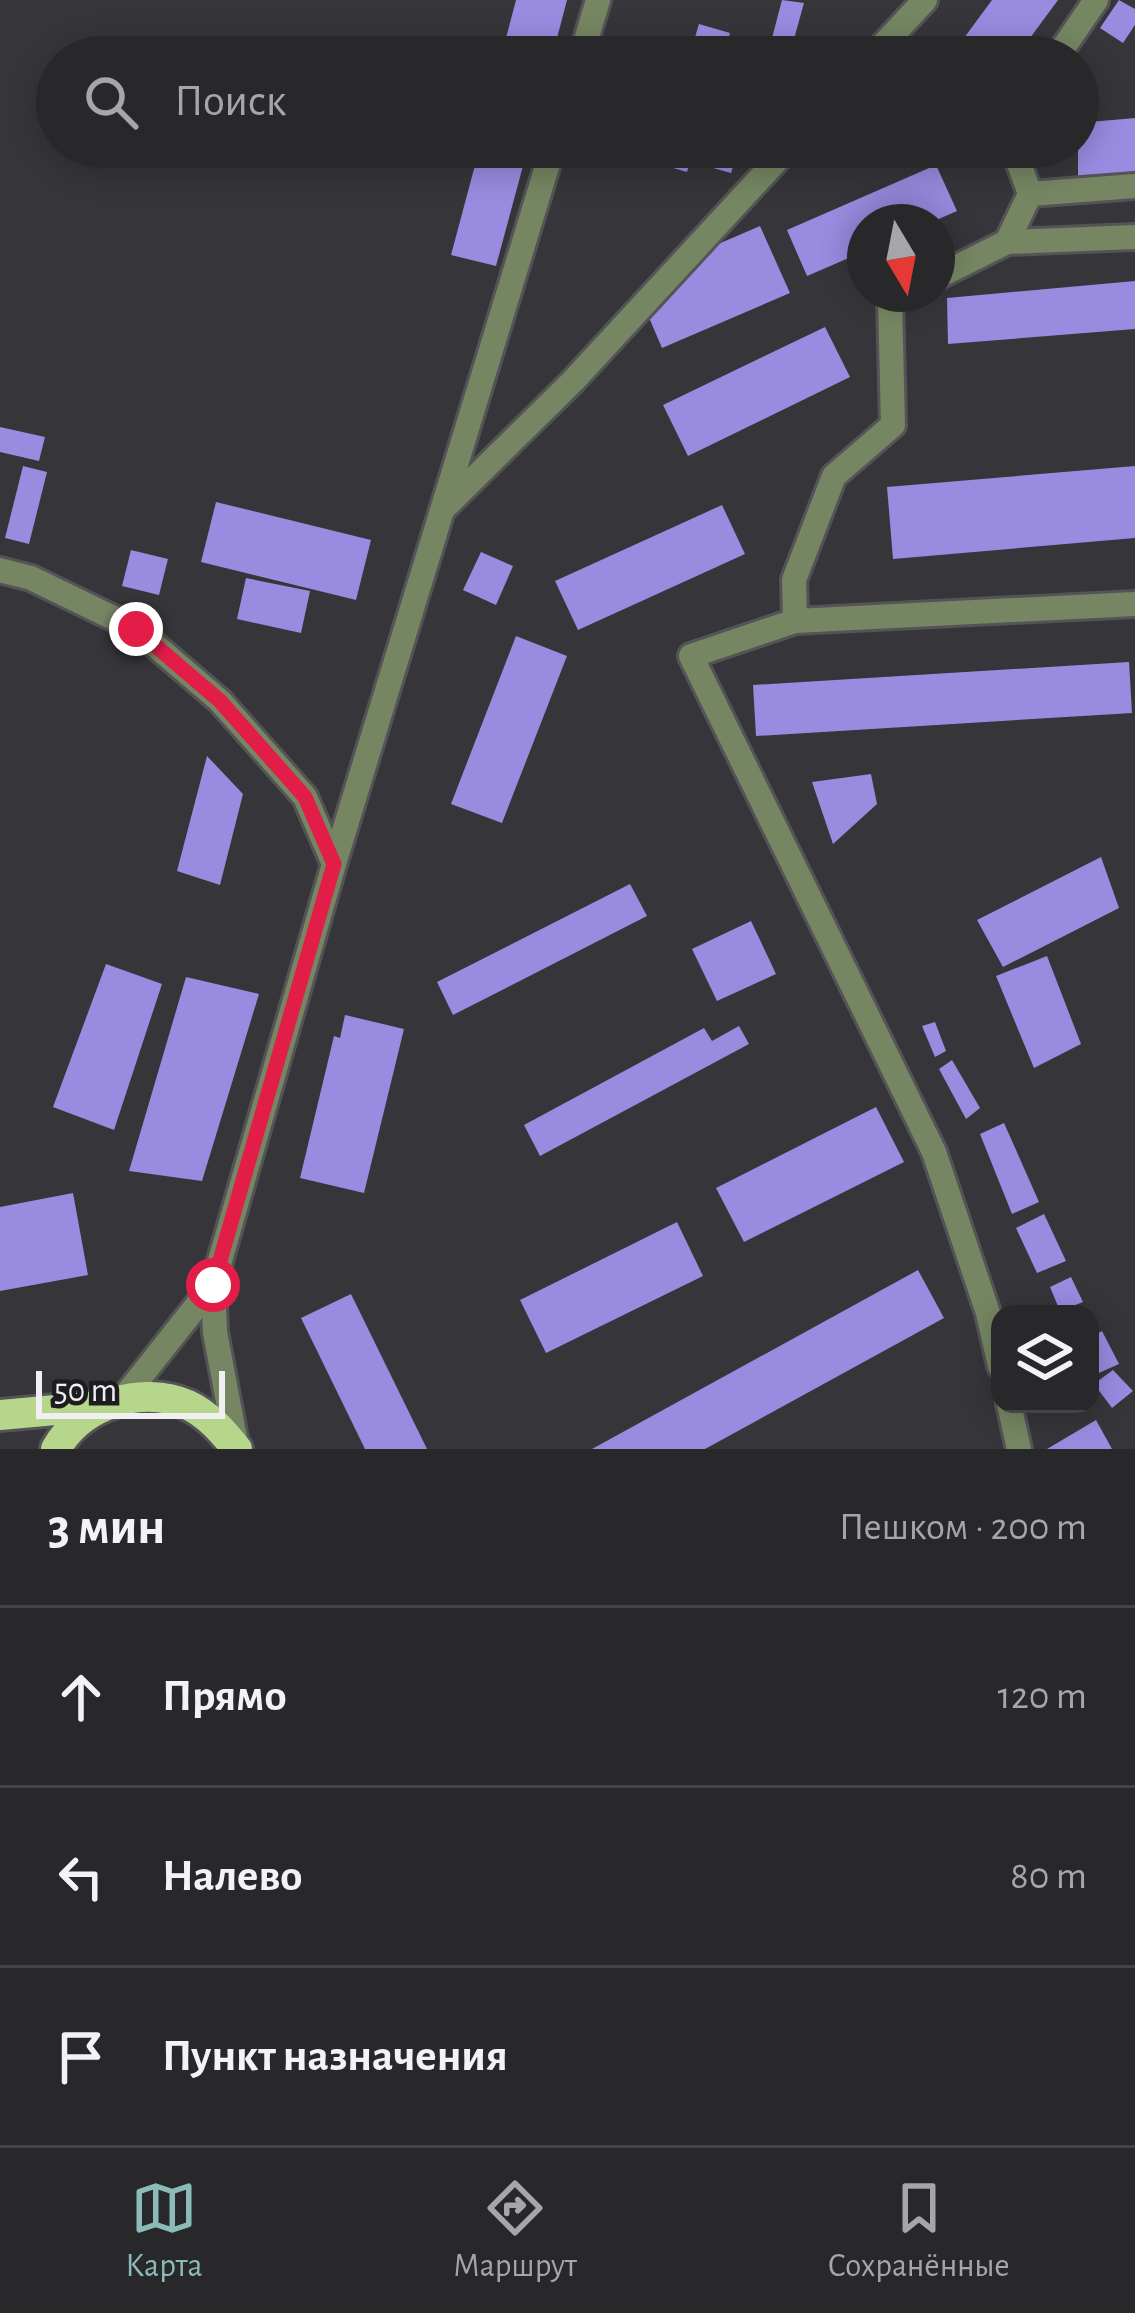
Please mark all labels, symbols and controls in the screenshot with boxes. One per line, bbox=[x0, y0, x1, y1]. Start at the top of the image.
search box bbox=[36, 36, 1099, 168]
icon: search bbox=[78, 69, 144, 135]
text: Поиск bbox=[174, 79, 286, 124]
north arrow bbox=[847, 204, 955, 312]
route end bbox=[109, 602, 163, 656]
route start bbox=[186, 1258, 240, 1312]
map controls bbox=[991, 1305, 1099, 1413]
button: layers bbox=[991, 1305, 1099, 1413]
scale bar bbox=[36, 1365, 225, 1418]
text: 50 m bbox=[54, 1375, 117, 1408]
text: 3 мин bbox=[48, 1502, 165, 1553]
text: Пешком · 200 m bbox=[839, 1508, 1087, 1547]
icon: ahead bbox=[48, 1664, 114, 1730]
text: Прямо bbox=[162, 1674, 287, 1719]
text: 120 m bbox=[998, 1677, 1087, 1716]
icon: left bbox=[48, 1844, 114, 1910]
text: Налево bbox=[162, 1854, 302, 1899]
text: 80 m bbox=[1010, 1857, 1087, 1896]
icon: arrive bbox=[48, 2024, 114, 2090]
text: Пункт назначения bbox=[162, 2034, 508, 2079]
tab: Карта bbox=[125, 2175, 203, 2287]
tab: Маршрут bbox=[453, 2175, 577, 2287]
tab: Сохранённые bbox=[827, 2175, 1010, 2287]

